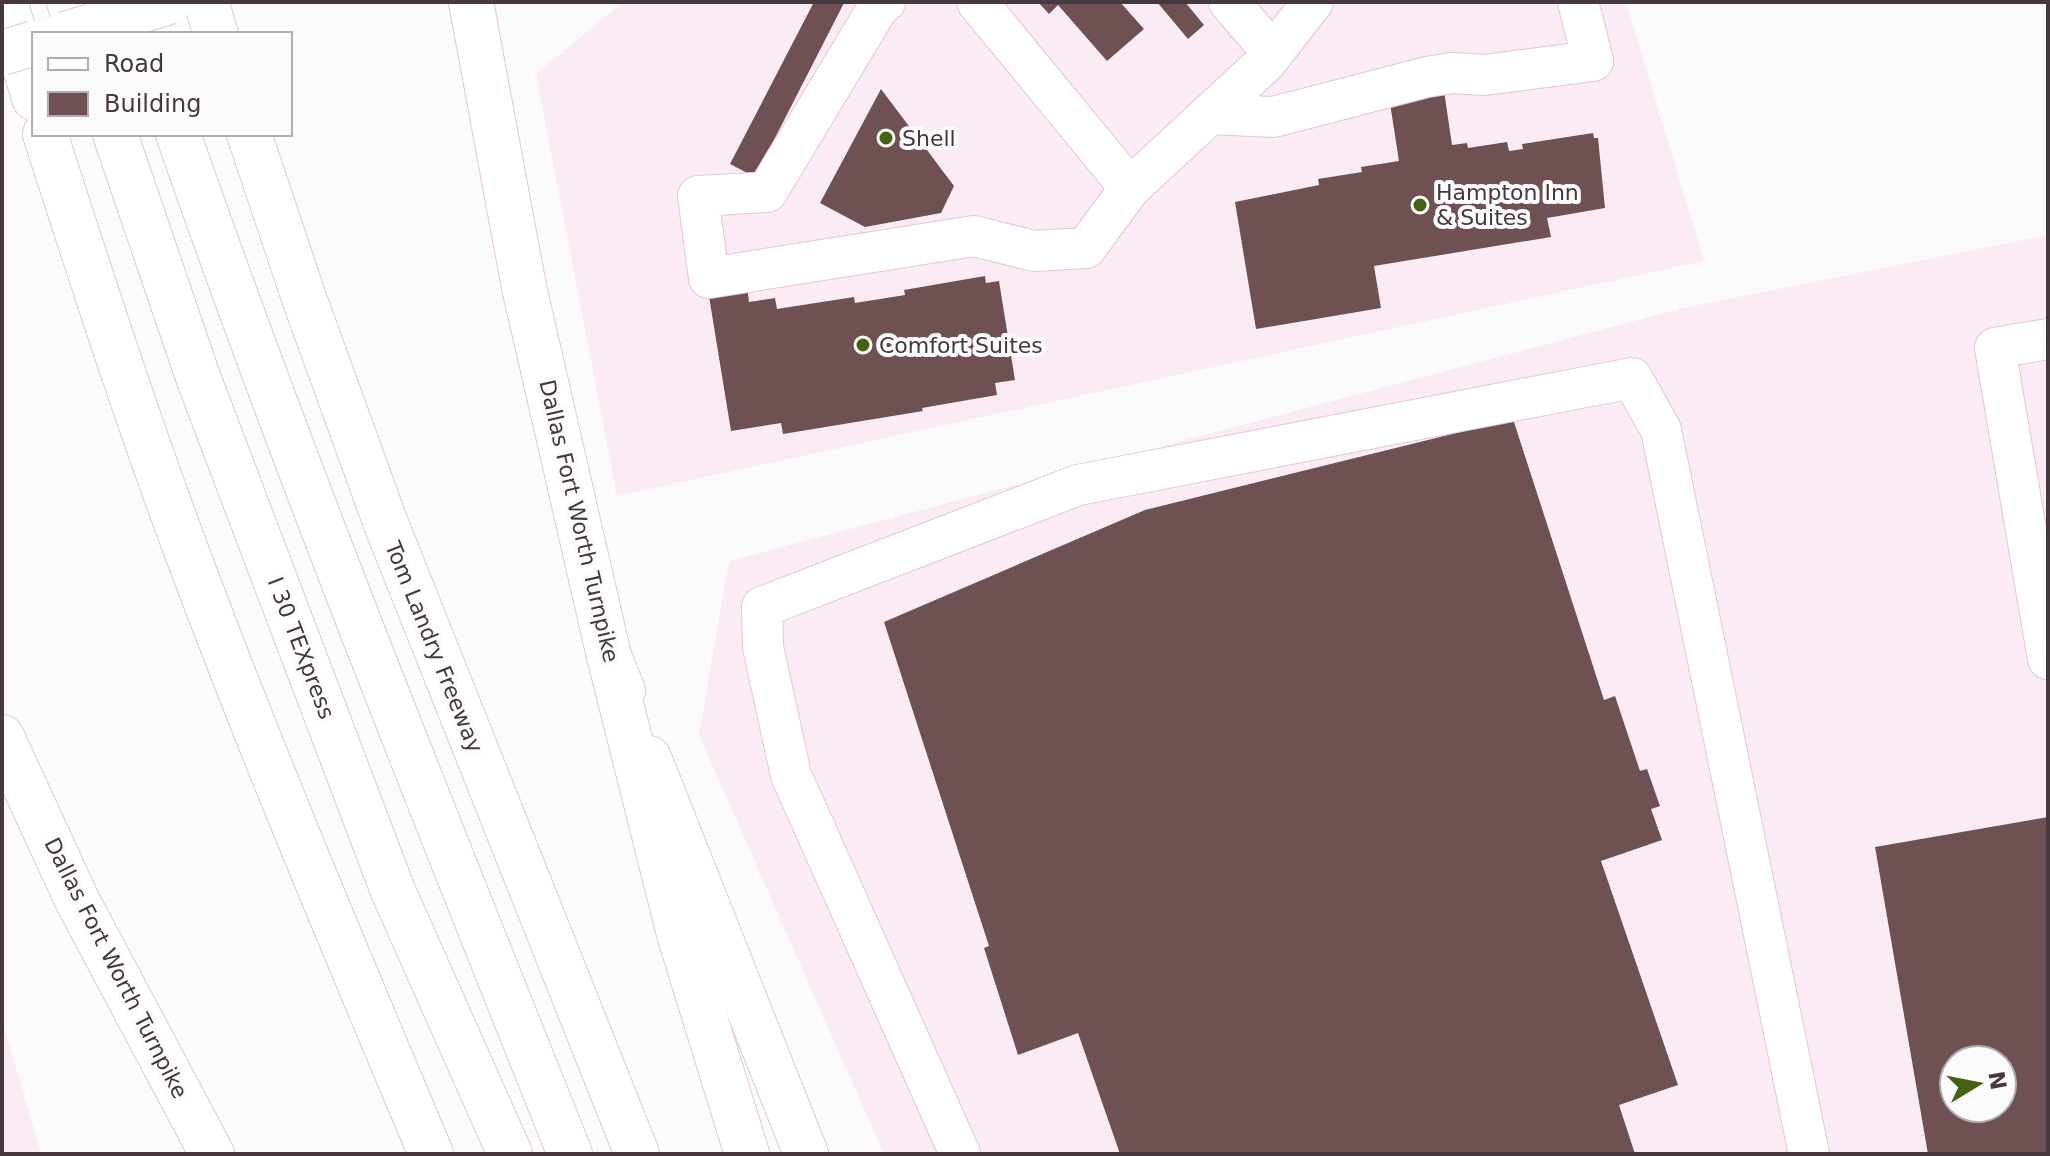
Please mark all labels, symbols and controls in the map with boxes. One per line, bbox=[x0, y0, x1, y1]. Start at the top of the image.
legend bbox=[32, 32, 292, 136]
text: Road bbox=[104, 50, 164, 78]
text: Building bbox=[104, 90, 201, 118]
place label: Shell bbox=[902, 126, 956, 151]
marker: Shell bbox=[877, 129, 895, 147]
place label: Hampton Inn & Suites bbox=[1436, 180, 1579, 230]
marker: Hampton Inn & Suites bbox=[1411, 196, 1429, 214]
place label: Comfort Suites bbox=[879, 333, 1043, 358]
marker: Comfort Suites bbox=[854, 336, 872, 354]
street label: Dallas Fort Worth Turnpike bbox=[534, 377, 624, 665]
street label: Tom Landry Freeway bbox=[380, 537, 488, 756]
street label: I 30 TEXpress bbox=[262, 574, 340, 722]
street label: Dallas Fort Worth Turnpike bbox=[39, 833, 193, 1103]
north arrow bbox=[1938, 1044, 2018, 1124]
text: N bbox=[1983, 1069, 2011, 1092]

